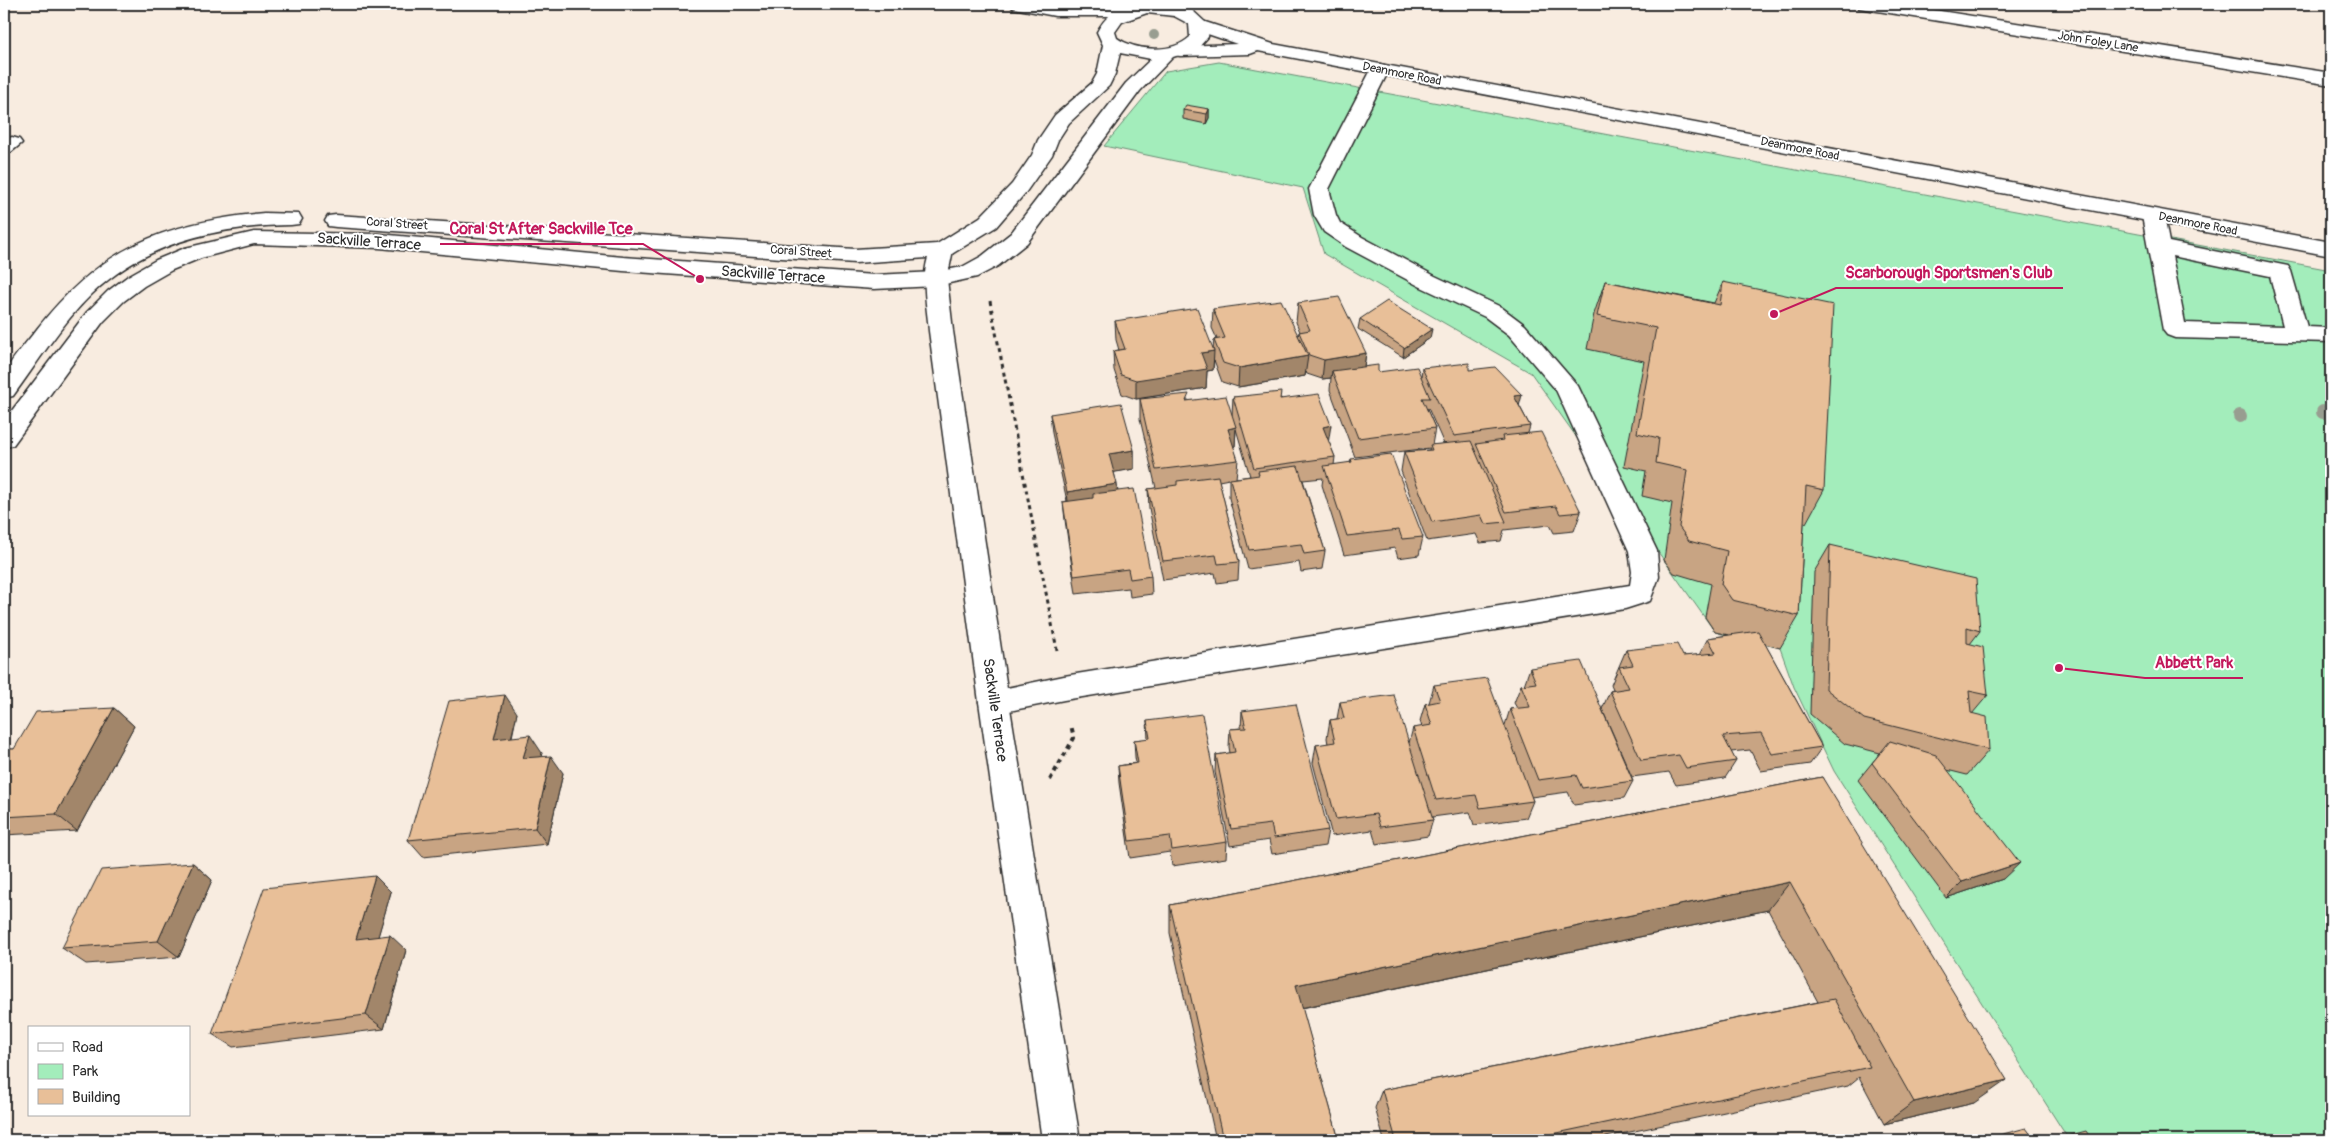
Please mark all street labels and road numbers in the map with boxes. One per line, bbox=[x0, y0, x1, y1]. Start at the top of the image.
street label: John Foley Lane bbox=[2057, 28, 2139, 56]
street label: Deanmore Road bbox=[1361, 59, 1443, 89]
street label: Deanmore Road bbox=[1759, 134, 1841, 164]
street label: Deanmore Road bbox=[2157, 209, 2239, 239]
street label: Coral Street bbox=[366, 214, 428, 234]
street label: Sackville Terrace bbox=[316, 229, 422, 255]
street label: Coral Street bbox=[770, 242, 832, 262]
street label: Sackville Terrace bbox=[720, 262, 826, 288]
street label: Sackville Terrace bbox=[978, 657, 1012, 764]

